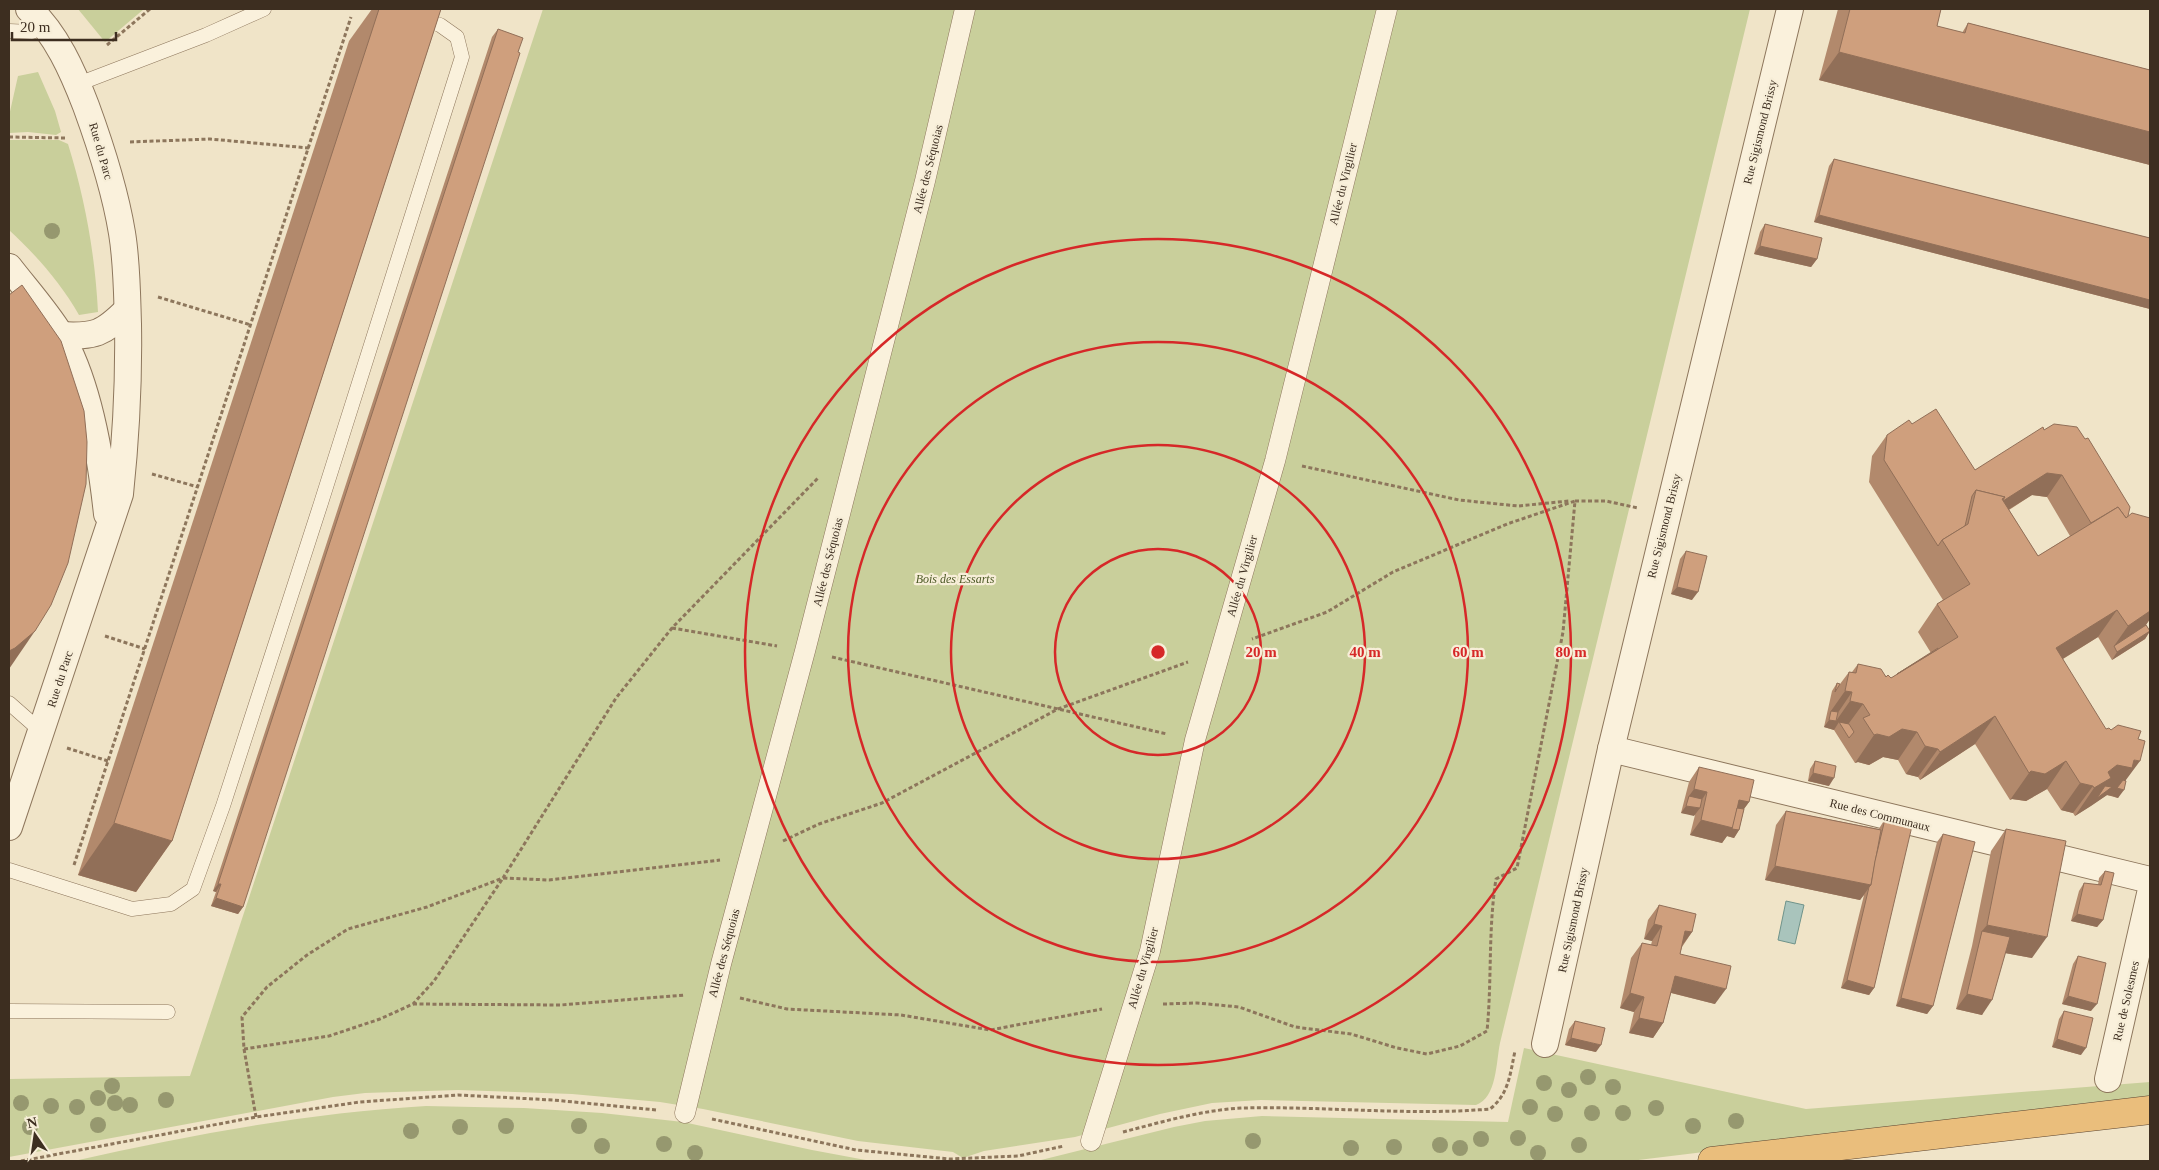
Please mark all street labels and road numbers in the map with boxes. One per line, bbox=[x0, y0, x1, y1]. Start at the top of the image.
street label: Rue Sigismond Brissy bbox=[1740, 78, 1780, 186]
street label: Rue du Parc bbox=[86, 121, 116, 181]
street label: Allée des Séquoias bbox=[910, 123, 946, 215]
street label: Allée du Virgilier bbox=[1326, 141, 1360, 227]
street label: Rue Sigismond Brissy bbox=[1644, 472, 1684, 580]
street label: Allée des Séquoias bbox=[810, 516, 846, 608]
street label: Allée du Virgilier bbox=[1224, 534, 1260, 618]
street label: Rue du Parc bbox=[44, 649, 76, 709]
street label: Rue des Communaux bbox=[1828, 796, 1932, 834]
street label: Rue Sigismond Brissy bbox=[1555, 866, 1591, 974]
street label: Allée des Séquoias bbox=[705, 907, 743, 999]
street label: Allée du Virgilier bbox=[1125, 926, 1161, 1010]
street label: Rue de Solesmes bbox=[2110, 959, 2142, 1043]

